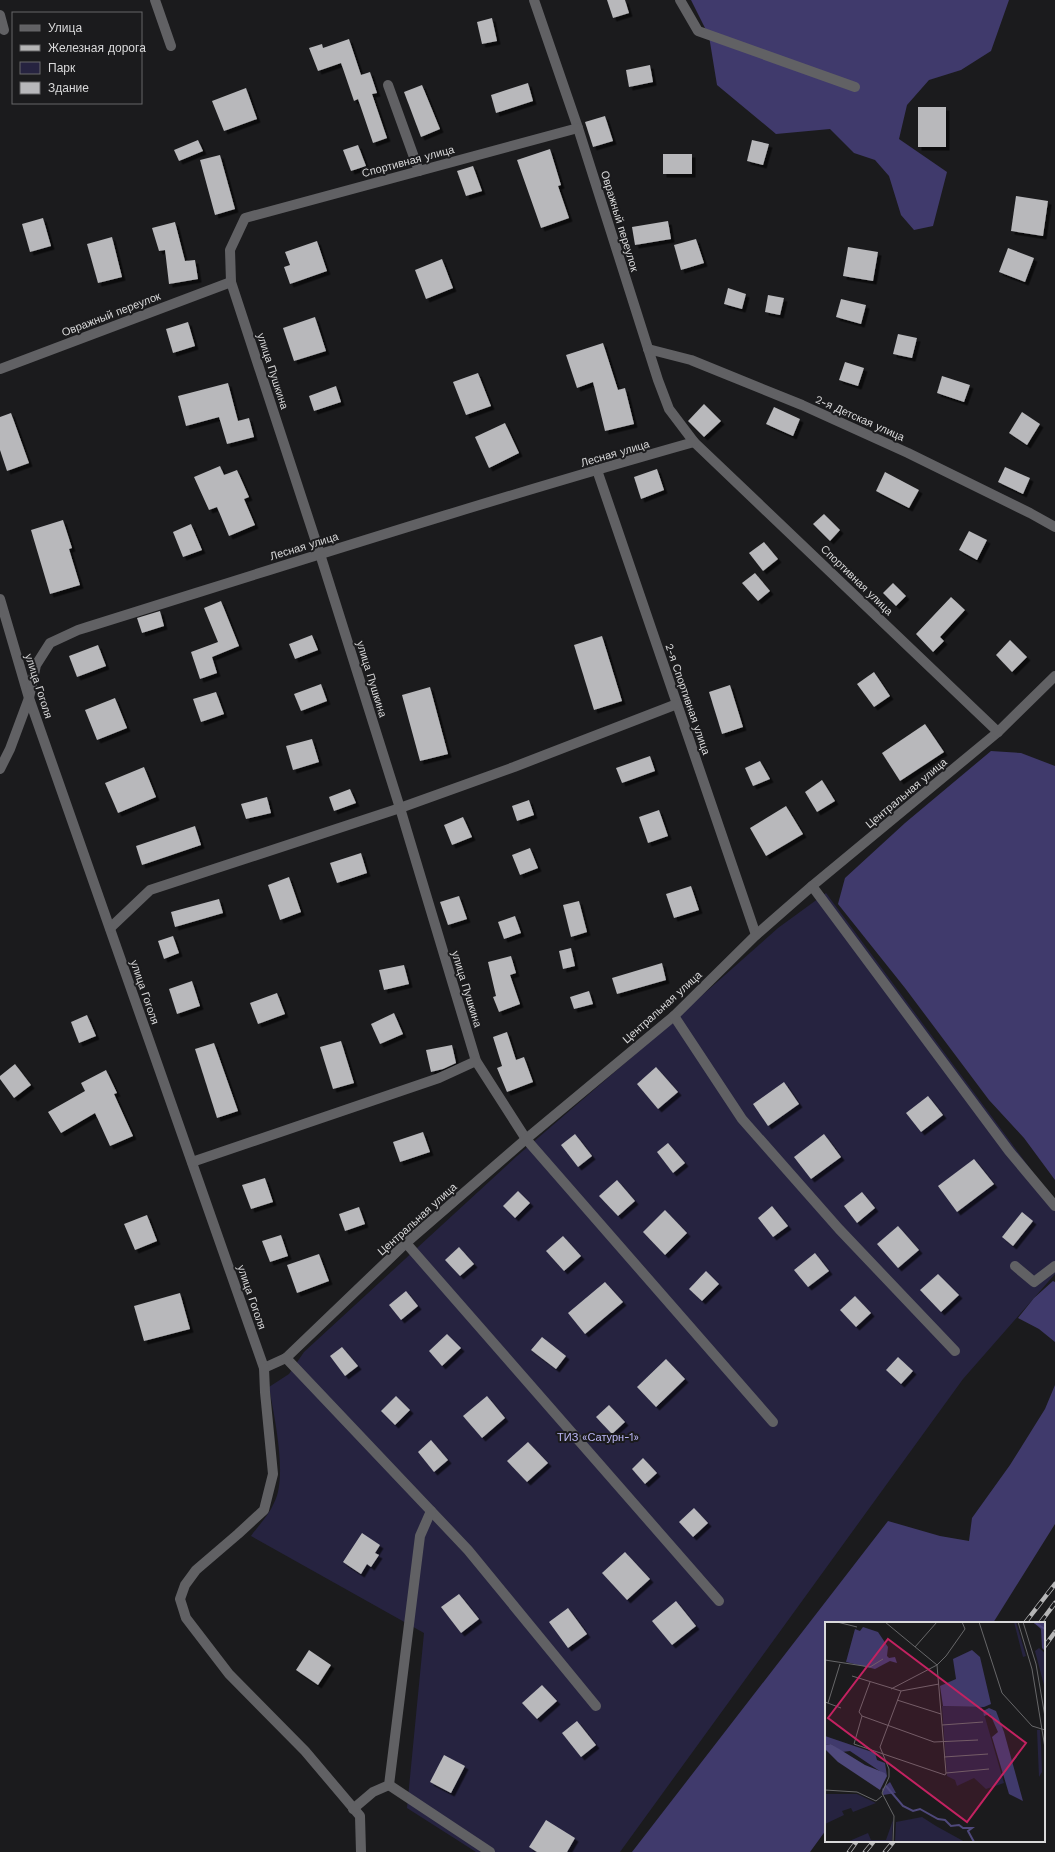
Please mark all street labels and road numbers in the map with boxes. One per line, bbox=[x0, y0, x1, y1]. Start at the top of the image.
street label: Спортивная улица bbox=[361, 143, 457, 180]
street label: Овражный переулок bbox=[598, 169, 641, 273]
street label: Овражный переулок bbox=[60, 290, 163, 339]
street label: улица Пушкина bbox=[254, 331, 291, 412]
street label: 2-я Детская улица bbox=[813, 393, 907, 444]
street label: Лесная улица bbox=[579, 437, 652, 470]
street label: Лесная улица bbox=[268, 530, 341, 563]
street label: Спортивная улица bbox=[818, 543, 896, 619]
street label: улица Пушкина bbox=[354, 639, 390, 720]
street label: 2-я Спортивная улица bbox=[662, 642, 713, 757]
street label: улица Гоголя bbox=[22, 652, 55, 720]
street label: Центральная улица bbox=[863, 755, 950, 831]
street label: улица Пушкина bbox=[449, 949, 485, 1030]
street label: улица Гоголя bbox=[127, 958, 162, 1026]
street label: Центральная улица bbox=[620, 968, 705, 1046]
street label: Центральная улица bbox=[375, 1180, 460, 1258]
street label: улица Гоголя bbox=[234, 1263, 269, 1331]

